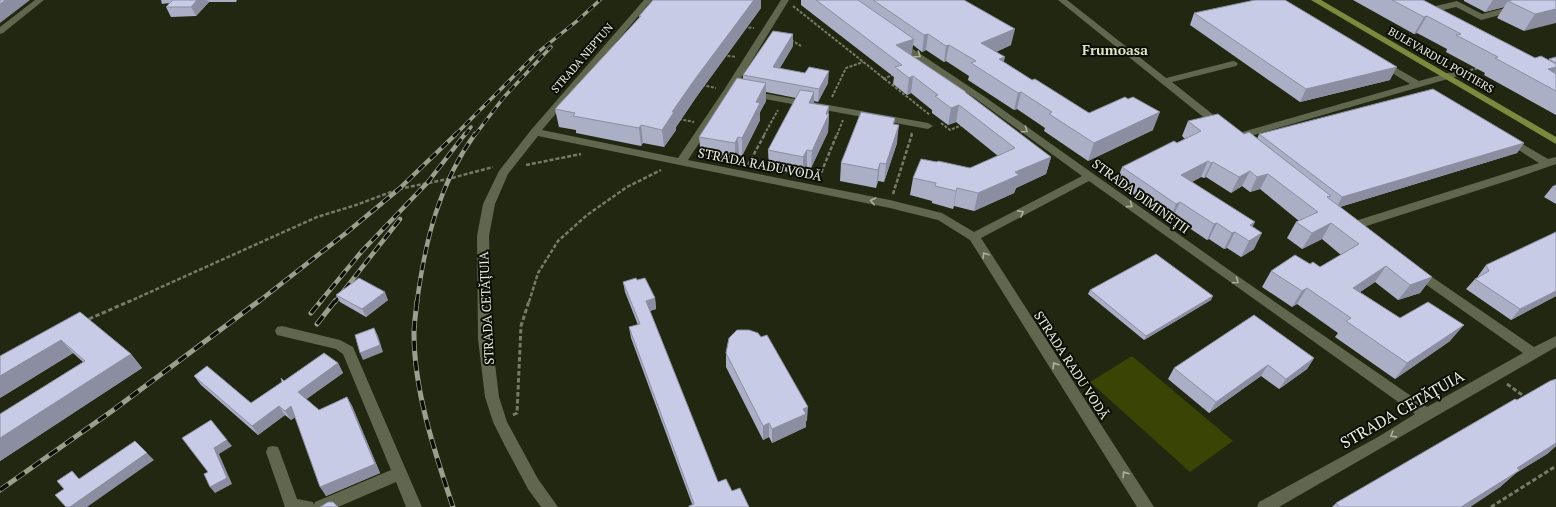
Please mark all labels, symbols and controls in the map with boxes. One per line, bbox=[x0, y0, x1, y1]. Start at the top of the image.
street label: STRADA NEPTUN bbox=[548, 20, 616, 96]
street label: BULEVARDUL POITIERS bbox=[1386, 24, 1496, 96]
district label: Frumoasa bbox=[1082, 40, 1148, 59]
one-way arrow bbox=[914, 50, 921, 58]
one-way arrow bbox=[1020, 125, 1027, 132]
street label: STRADA RADU VODĂ bbox=[697, 143, 824, 185]
street label: STRADA DIMINEȚII bbox=[1089, 155, 1193, 237]
one-way arrow bbox=[870, 197, 876, 205]
one-way arrow bbox=[1126, 200, 1133, 207]
one-way arrow bbox=[1017, 210, 1024, 217]
street label: STRADA CETĂȚUIA bbox=[474, 251, 498, 365]
one-way arrow bbox=[983, 252, 990, 259]
one-way arrow bbox=[1232, 276, 1239, 284]
street label: STRADA RADU VODĂ bbox=[1030, 307, 1114, 423]
one-way arrow bbox=[1052, 362, 1060, 369]
street label: STRADA CETĂȚUIA bbox=[1336, 365, 1468, 453]
one-way arrow bbox=[1390, 430, 1397, 437]
one-way arrow bbox=[1122, 471, 1130, 478]

